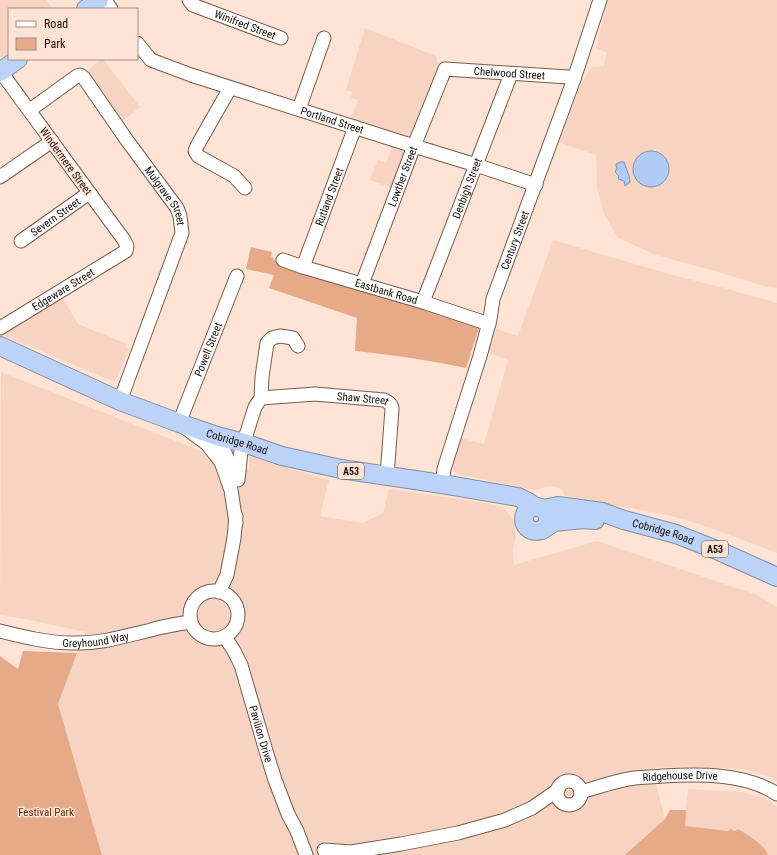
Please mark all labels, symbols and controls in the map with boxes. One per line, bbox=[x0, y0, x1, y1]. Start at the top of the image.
legend bbox=[8, 8, 138, 60]
street label: Winifred Street bbox=[212, 8, 277, 42]
text: Road bbox=[44, 17, 68, 31]
text: Park bbox=[44, 37, 66, 51]
street label: Chelwood Street bbox=[473, 65, 545, 82]
street label: Portland Street bbox=[299, 104, 365, 137]
street label: Windermere Street bbox=[37, 125, 94, 198]
street label: Lowther Street bbox=[386, 145, 420, 208]
street label: Denbigh Street bbox=[450, 156, 485, 220]
street label: Mulgrave Street bbox=[142, 164, 187, 226]
street label: Rutland Street bbox=[313, 166, 346, 228]
street label: Severn Street bbox=[28, 195, 83, 239]
street label: Century Street bbox=[498, 209, 532, 272]
street label: Edgeware Street bbox=[30, 266, 97, 314]
street label: Eastbank Road bbox=[353, 276, 419, 307]
street label: Powell Street bbox=[192, 321, 225, 379]
street label: Shaw Street bbox=[336, 390, 391, 408]
street label: Cobridge Road bbox=[204, 427, 269, 458]
road number: A53 bbox=[338, 463, 364, 479]
street label: Cobridge Road bbox=[631, 517, 696, 547]
road number: A53 bbox=[702, 541, 728, 557]
street label: Greyhound Way bbox=[62, 630, 131, 650]
street label: Pavilion Drive bbox=[246, 704, 275, 764]
street label: Ridgehouse Drive bbox=[642, 769, 718, 784]
park label: Festival Park bbox=[18, 806, 74, 819]

